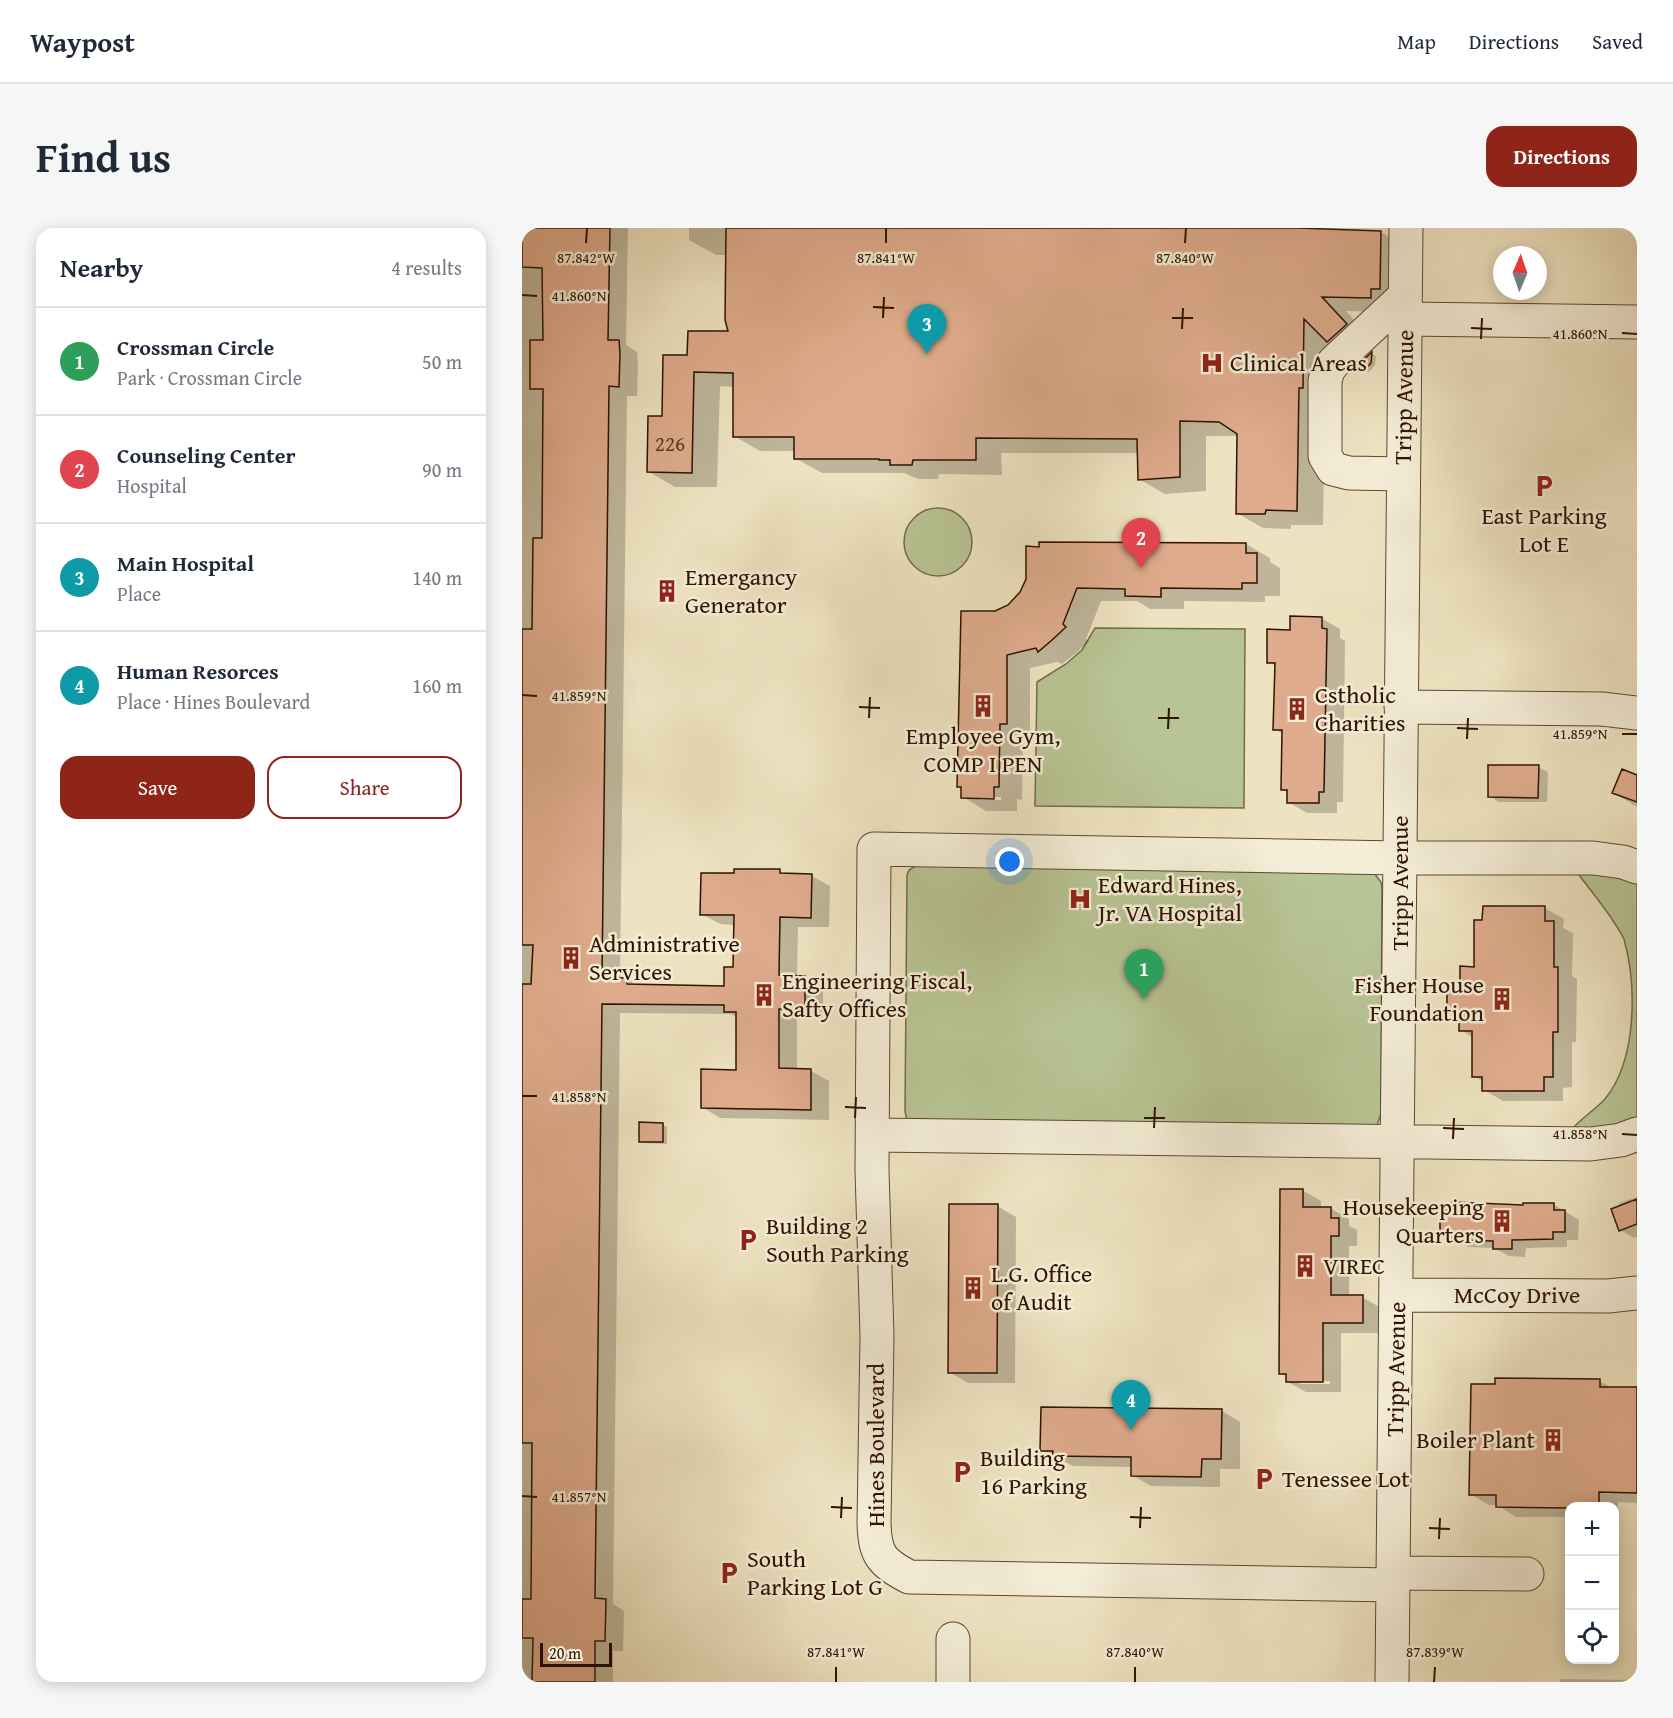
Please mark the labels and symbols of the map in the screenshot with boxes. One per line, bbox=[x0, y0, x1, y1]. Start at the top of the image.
north arrow bbox=[1493, 246, 1547, 300]
text: 87.842°W bbox=[557, 247, 615, 268]
text: 87.841°W bbox=[857, 247, 915, 268]
text: 87.840°W bbox=[1156, 247, 1214, 268]
text: 41.860°N bbox=[552, 285, 607, 306]
pin: 3 bbox=[908, 304, 946, 354]
text: 41.860°N bbox=[1553, 323, 1608, 344]
street label: Tripp Avenue bbox=[1385, 329, 1422, 465]
place label: Clinical Areas bbox=[1230, 345, 1367, 380]
hospital icon: Clinical Areas bbox=[1199, 350, 1225, 376]
house number: 226 bbox=[655, 428, 685, 459]
parking icon: East Parking Lot E bbox=[1531, 473, 1557, 499]
place label: East Parking Lot E bbox=[1481, 498, 1607, 561]
pin: 2 bbox=[1122, 518, 1160, 568]
place label: Emergancy Generator bbox=[685, 559, 797, 622]
building icon: Emergancy Generator bbox=[654, 578, 680, 604]
place label: Cstholic Charities bbox=[1315, 677, 1406, 740]
text: 41.859°N bbox=[552, 685, 607, 706]
building icon: Employee Gym, COMP I PEN bbox=[970, 693, 996, 719]
building icon: Cstholic Charities bbox=[1284, 696, 1310, 722]
place label: Employee Gym, COMP I PEN bbox=[906, 718, 1060, 781]
text: 41.859°N bbox=[1553, 723, 1608, 744]
street label: Tripp Avenue bbox=[1382, 815, 1417, 951]
your location bbox=[995, 847, 1024, 876]
place label: Edward Hines, Jr. VA Hospital bbox=[1095, 867, 1242, 930]
hospital icon: Edward Hines, Jr. VA Hospital bbox=[1067, 886, 1093, 912]
place label: Administrative Services bbox=[589, 926, 740, 989]
building icon: Administrative Services bbox=[558, 945, 584, 971]
pin: 1 bbox=[1124, 950, 1164, 999]
place label: Engineering Fiscal, Safty Offices bbox=[782, 963, 972, 1026]
place label: Fisher House Foundation bbox=[1354, 967, 1485, 1030]
building icon: Engineering Fiscal, Safty Offices bbox=[751, 982, 777, 1008]
building icon: Fisher House Foundation bbox=[1489, 986, 1515, 1012]
text: 41.858°N bbox=[552, 1086, 607, 1107]
text: 41.858°N bbox=[1553, 1123, 1608, 1144]
place label: Housekeeping Quarters bbox=[1343, 1189, 1484, 1252]
place label: Building 2 South Parking bbox=[766, 1208, 909, 1271]
building icon: Housekeeping Quarters bbox=[1489, 1208, 1515, 1234]
parking icon: Building 2 South Parking bbox=[735, 1227, 761, 1253]
place label: VIREC bbox=[1323, 1248, 1385, 1283]
building icon: VIREC bbox=[1292, 1253, 1318, 1279]
place label: L.G. Office of Audit bbox=[991, 1256, 1092, 1319]
building icon: L.G. Office of Audit bbox=[960, 1275, 986, 1301]
street label: McCoy Drive bbox=[1454, 1277, 1580, 1312]
street label: Tripp Avenue bbox=[1377, 1301, 1414, 1437]
street label: Hines Boulevard bbox=[858, 1363, 893, 1527]
pin: 4 bbox=[1112, 1380, 1150, 1430]
place label: Boiler Plant bbox=[1416, 1422, 1536, 1457]
building icon: Boiler Plant bbox=[1540, 1427, 1566, 1453]
place label: Building 16 Parking bbox=[980, 1440, 1087, 1503]
parking icon: Building 16 Parking bbox=[949, 1459, 975, 1485]
place label: Tenessee Lot bbox=[1282, 1461, 1410, 1496]
parking icon: Tenessee Lot bbox=[1251, 1466, 1277, 1492]
text: 41.857°N bbox=[552, 1486, 607, 1507]
place label: South Parking Lot G bbox=[747, 1541, 883, 1604]
parking icon: South Parking Lot G bbox=[716, 1560, 742, 1586]
scale bar bbox=[540, 1640, 612, 1668]
text: 87.841°W bbox=[807, 1641, 865, 1662]
text: 87.840°W bbox=[1106, 1641, 1164, 1662]
text: 87.839°W bbox=[1406, 1641, 1464, 1662]

